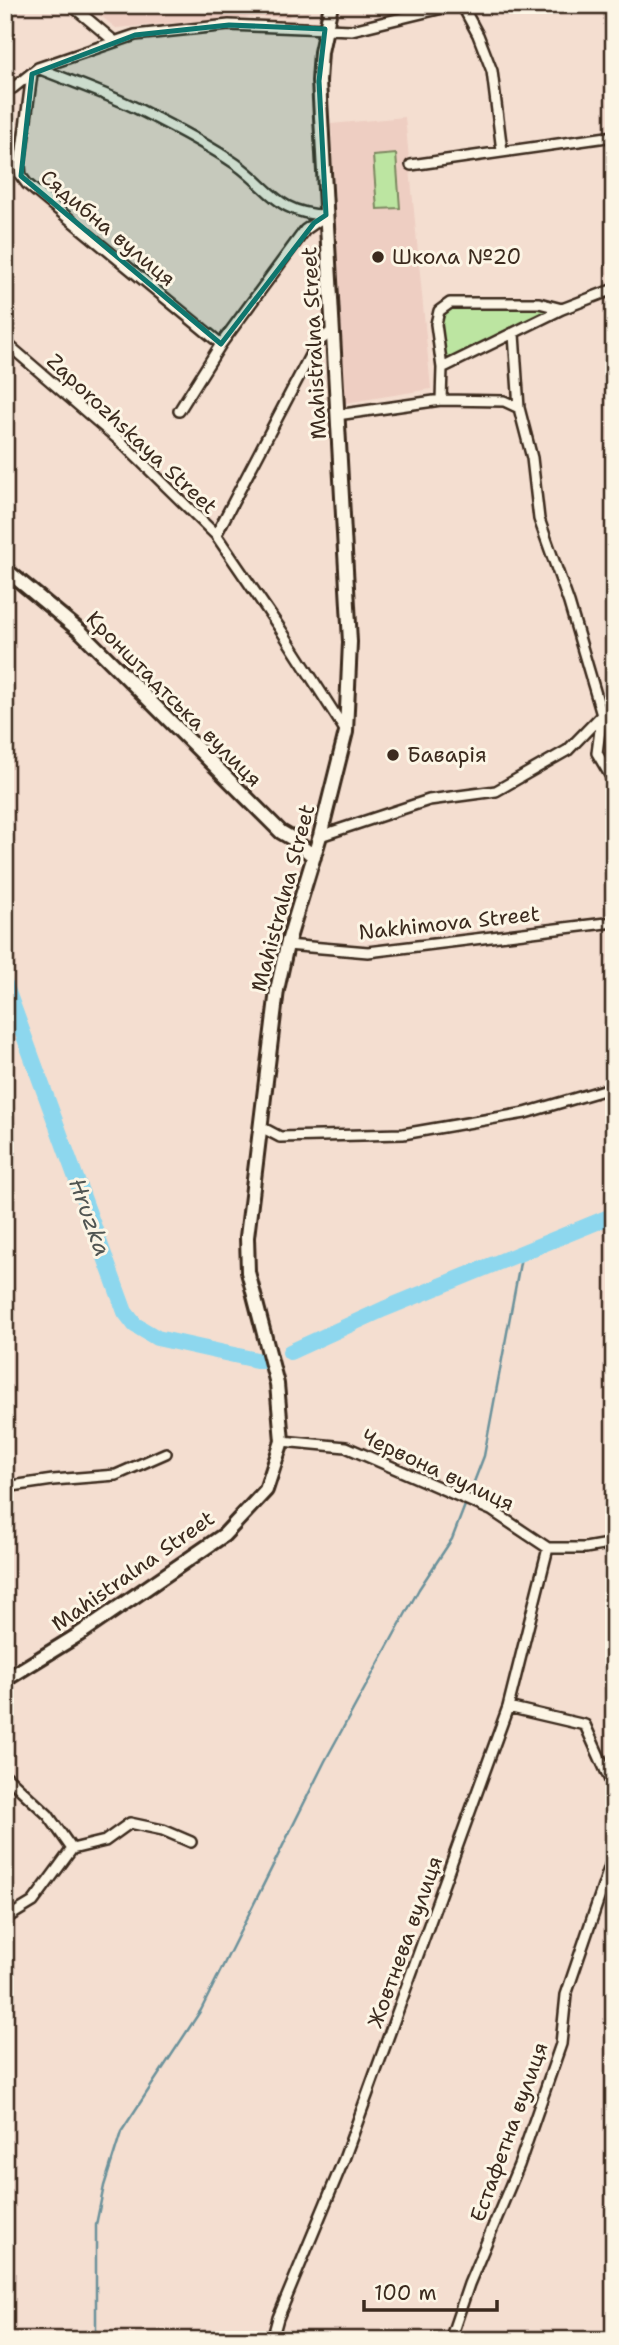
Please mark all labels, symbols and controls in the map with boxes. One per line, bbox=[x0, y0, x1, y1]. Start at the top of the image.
street label: Сядибна вулиця bbox=[35, 163, 181, 293]
place label: Школа №20 bbox=[392, 243, 521, 271]
street label: Mahistralna Street bbox=[295, 246, 333, 440]
marker: Школа №20 bbox=[370, 249, 386, 265]
street label: Zaporozhskaya Street bbox=[41, 347, 223, 521]
street label: Кронштадтська вулиця bbox=[80, 605, 268, 793]
place label: Баварія bbox=[407, 741, 487, 769]
marker: Баварія bbox=[385, 747, 401, 763]
street label: Mahistralna Street bbox=[245, 801, 321, 995]
street label: Nakhimova Street bbox=[357, 900, 541, 946]
water label: Hruzka bbox=[62, 1174, 118, 1260]
street label: Червона вулиця bbox=[357, 1422, 519, 1518]
street label: Mahistralna Street bbox=[46, 1504, 220, 1638]
street label: Жовтнева вулиця bbox=[361, 1852, 449, 2032]
street label: Естафетна вулиця bbox=[463, 2038, 555, 2226]
scale bar bbox=[364, 2268, 496, 2312]
text: 100 m bbox=[374, 2279, 437, 2307]

